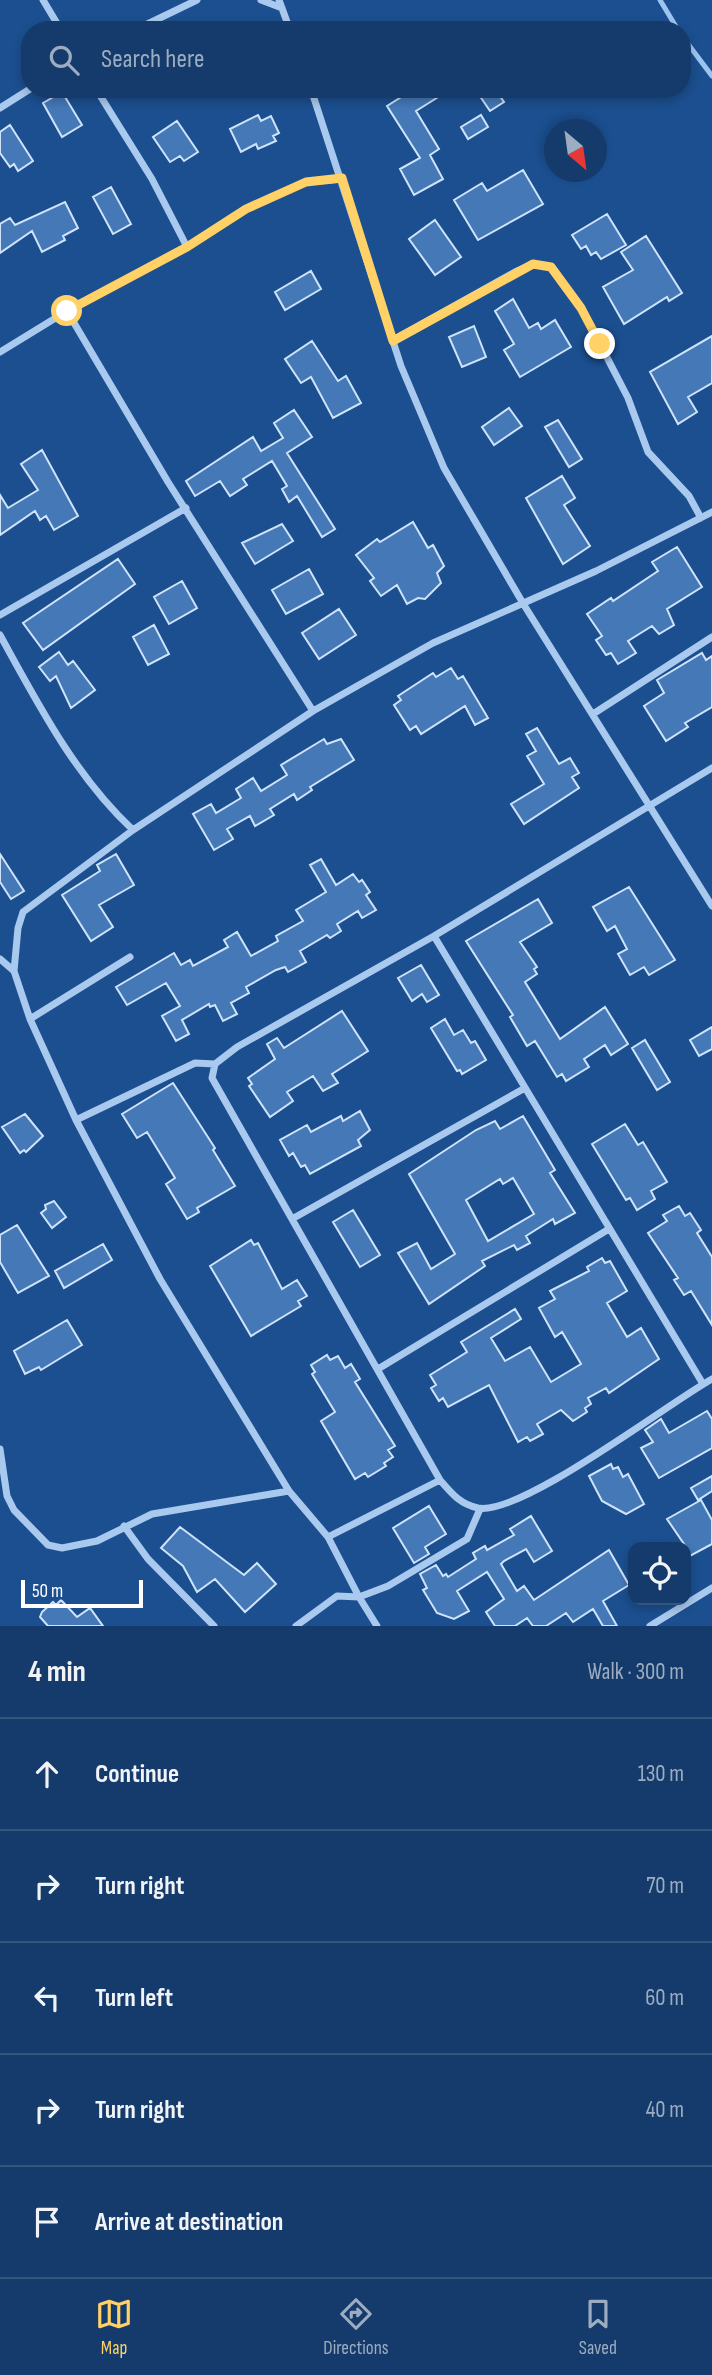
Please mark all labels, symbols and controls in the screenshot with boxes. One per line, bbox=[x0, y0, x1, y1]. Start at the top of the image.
search box bbox=[21, 21, 691, 98]
icon: search bbox=[45, 41, 83, 79]
text: Search here bbox=[101, 44, 204, 75]
north arrow bbox=[544, 119, 607, 182]
route start bbox=[51, 295, 82, 326]
route end bbox=[584, 328, 615, 359]
map controls bbox=[628, 1542, 691, 1605]
button: locate bbox=[628, 1542, 691, 1605]
scale bar bbox=[21, 1577, 144, 1609]
text: 50 m bbox=[32, 1580, 63, 1603]
text: 4 min bbox=[28, 1654, 86, 1690]
text: Walk · 300 m bbox=[587, 1658, 684, 1686]
icon: ahead bbox=[28, 1755, 66, 1793]
text: Continue bbox=[95, 1759, 179, 1790]
text: 130 m bbox=[638, 1760, 684, 1788]
icon: right bbox=[28, 1867, 66, 1905]
text: Turn right bbox=[95, 1871, 184, 1902]
text: 70 m bbox=[646, 1872, 684, 1900]
icon: left bbox=[28, 1979, 66, 2017]
text: Turn left bbox=[95, 1983, 173, 2014]
text: 60 m bbox=[645, 1984, 684, 2012]
icon: right bbox=[28, 2091, 66, 2129]
text: Turn right bbox=[95, 2095, 184, 2126]
text: 40 m bbox=[646, 2096, 684, 2124]
icon: arrive bbox=[28, 2203, 66, 2241]
text: Arrive at destination bbox=[95, 2207, 283, 2238]
tab: Map bbox=[95, 2295, 133, 2360]
tab: Directions bbox=[323, 2295, 389, 2360]
tab: Saved bbox=[579, 2295, 617, 2360]

